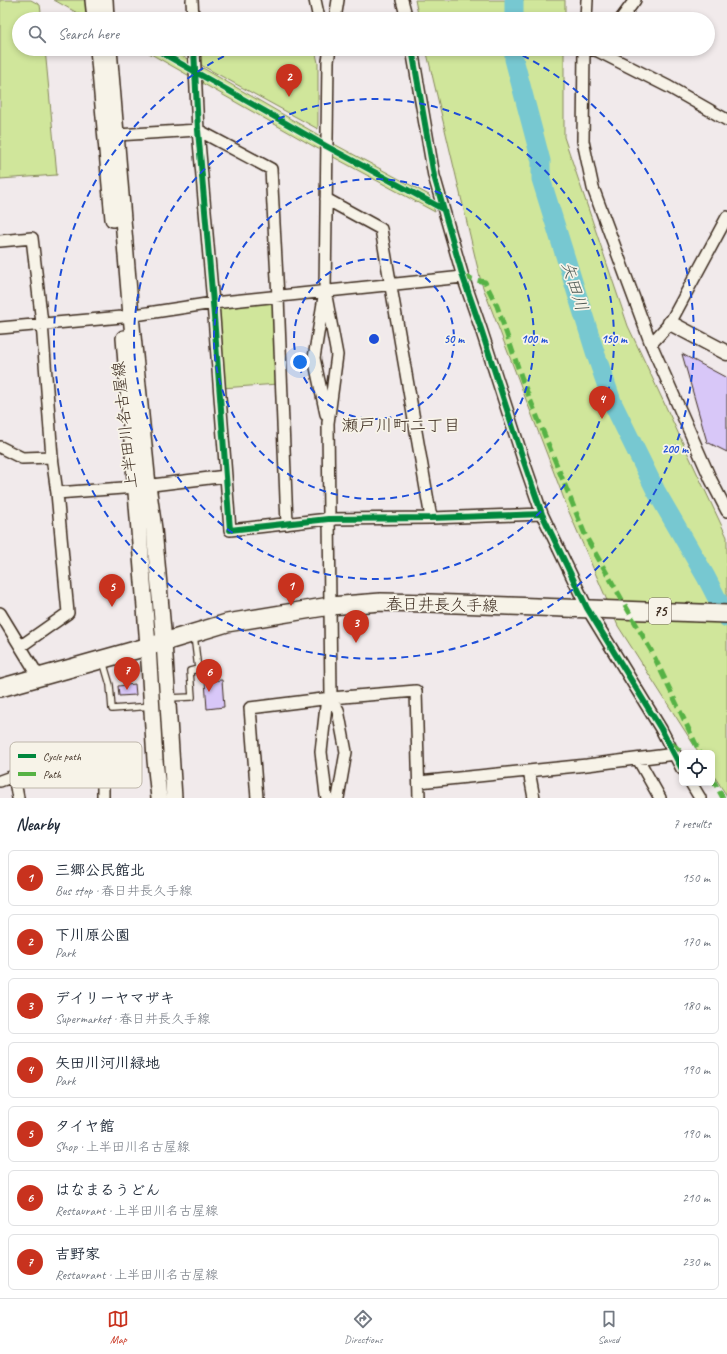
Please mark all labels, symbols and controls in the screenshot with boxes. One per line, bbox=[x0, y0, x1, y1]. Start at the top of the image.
search box bbox=[12, 12, 715, 56]
icon: search bbox=[26, 23, 48, 45]
text: Search here bbox=[58, 25, 119, 44]
pin: 2 bbox=[276, 64, 302, 97]
water label: 矢田川 bbox=[557, 259, 592, 314]
text: 50 m bbox=[444, 331, 465, 347]
text: 100 m bbox=[521, 331, 548, 347]
text: 150 m bbox=[601, 331, 628, 347]
centre of rings bbox=[367, 332, 381, 346]
your location bbox=[290, 352, 310, 372]
street label: 上半田川名古屋線 bbox=[108, 360, 142, 490]
pin: 4 bbox=[589, 386, 615, 419]
district label: 瀬戸川町二丁目 bbox=[342, 415, 461, 436]
text: 200 m bbox=[662, 441, 689, 457]
pin: 1 bbox=[278, 573, 304, 606]
pin: 5 bbox=[99, 574, 125, 607]
street label: 春日井長久手線 bbox=[386, 594, 498, 616]
road number: 75 bbox=[649, 598, 671, 624]
pin: 3 bbox=[343, 610, 369, 643]
pin: 7 bbox=[114, 657, 140, 690]
pin: 6 bbox=[196, 659, 222, 692]
legend bbox=[10, 742, 142, 788]
text: Cycle path bbox=[43, 749, 82, 763]
map controls bbox=[679, 750, 715, 786]
button: locate bbox=[679, 750, 715, 786]
text: Path bbox=[43, 767, 62, 781]
text: Nearby bbox=[16, 814, 59, 835]
text: 7 results bbox=[673, 816, 711, 832]
text: 三郷公民館北 bbox=[55, 861, 145, 880]
text: 1 bbox=[27, 870, 33, 886]
text: 150 m bbox=[682, 870, 710, 886]
text: Bus stop · 春日井長久手線 bbox=[55, 883, 192, 899]
text: 下川原公園 bbox=[55, 926, 130, 945]
text: 2 bbox=[27, 934, 33, 950]
text: 170 m bbox=[682, 934, 710, 950]
text: Park bbox=[55, 945, 76, 961]
text: デイリーヤマザキ bbox=[55, 989, 175, 1008]
text: 3 bbox=[27, 998, 33, 1014]
text: 180 m bbox=[682, 998, 710, 1014]
text: Supermarket · 春日井長久手線 bbox=[55, 1011, 210, 1027]
text: 矢田川河川緑地 bbox=[55, 1054, 160, 1073]
text: 4 bbox=[27, 1062, 33, 1078]
text: 190 m bbox=[682, 1062, 710, 1078]
text: Park bbox=[55, 1073, 76, 1089]
text: タイヤ館 bbox=[55, 1117, 114, 1136]
text: 5 bbox=[27, 1126, 33, 1142]
text: 190 m bbox=[682, 1126, 710, 1142]
text: Shop · 上半田川名古屋線 bbox=[55, 1139, 190, 1155]
text: はなまるうどん bbox=[55, 1181, 160, 1200]
text: 6 bbox=[27, 1190, 33, 1206]
text: 210 m bbox=[682, 1190, 710, 1206]
text: Restaurant · 上半田川名古屋線 bbox=[55, 1203, 218, 1219]
text: 吉野家 bbox=[55, 1245, 100, 1264]
text: 7 bbox=[27, 1254, 33, 1270]
text: 230 m bbox=[682, 1254, 710, 1270]
text: Restaurant · 上半田川名古屋線 bbox=[55, 1267, 218, 1283]
tab: Map bbox=[107, 1308, 129, 1346]
tab: Directions bbox=[344, 1308, 383, 1346]
tab: Saved bbox=[598, 1308, 620, 1346]

